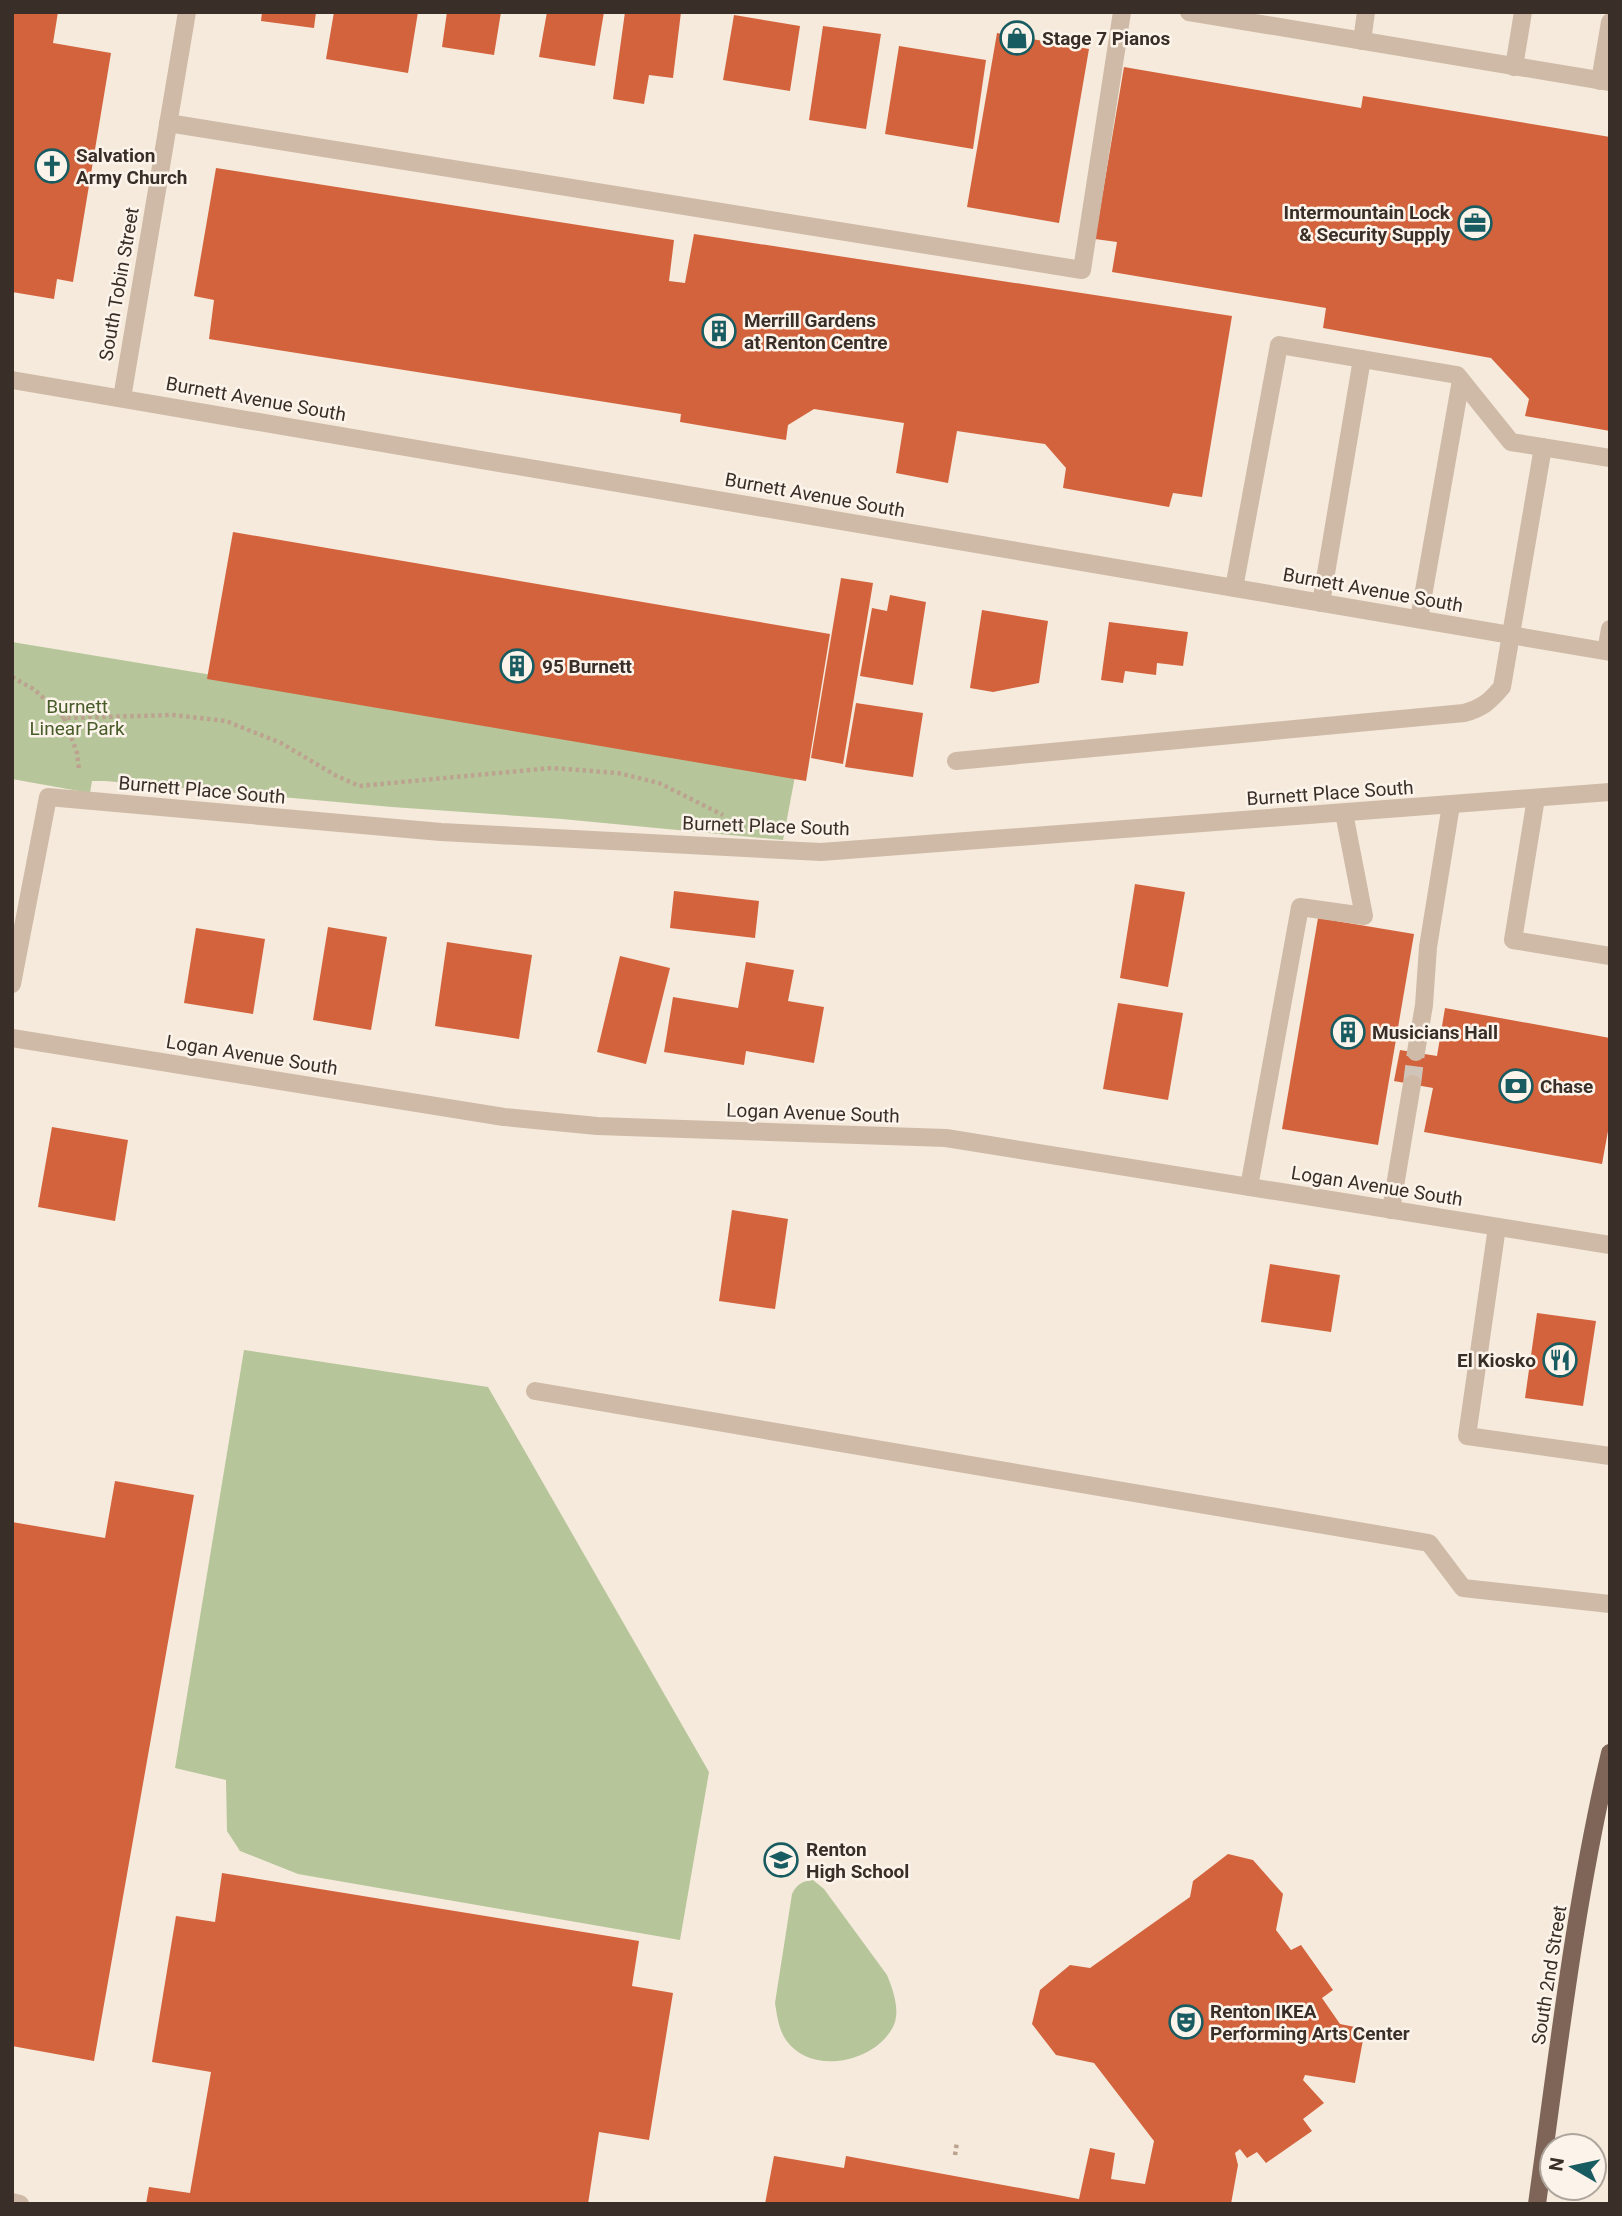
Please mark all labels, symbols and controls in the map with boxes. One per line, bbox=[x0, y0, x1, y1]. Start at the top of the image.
shop icon: Stage 7 Pianos bbox=[998, 19, 1036, 57]
place label: Stage 7 Pianos bbox=[1042, 27, 1171, 50]
place label: Salvation Army Church bbox=[76, 144, 188, 189]
church icon: Salvation Army Church bbox=[33, 147, 71, 185]
place label: Intermountain Lock & Security Supply bbox=[1284, 201, 1451, 246]
office icon: Intermountain Lock & Security Supply bbox=[1456, 204, 1494, 242]
street label: South Tobin Street bbox=[94, 205, 144, 363]
place label: Merrill Gardens at Renton Centre bbox=[744, 309, 888, 354]
building icon: Merrill Gardens at Renton Centre bbox=[700, 312, 738, 350]
street label: Burnett Avenue South bbox=[164, 372, 348, 426]
street label: Burnett Avenue South bbox=[723, 468, 907, 522]
street label: Burnett Avenue South bbox=[1281, 563, 1465, 617]
building icon: 95 Burnett bbox=[498, 647, 536, 685]
place label: 95 Burnett bbox=[542, 655, 633, 678]
park label: Burnett Linear Park bbox=[29, 695, 125, 740]
street label: Burnett Place South bbox=[118, 771, 286, 809]
street label: Burnett Place South bbox=[1246, 776, 1414, 810]
street label: Burnett Place South bbox=[682, 812, 850, 840]
building icon: Musicians Hall bbox=[1329, 1013, 1367, 1051]
place label: Musicians Hall bbox=[1372, 1021, 1498, 1044]
street label: Logan Avenue South bbox=[165, 1030, 339, 1080]
bank icon: Chase bbox=[1497, 1067, 1535, 1105]
place label: Chase bbox=[1540, 1075, 1593, 1098]
street label: Logan Avenue South bbox=[726, 1098, 900, 1128]
street label: Logan Avenue South bbox=[1290, 1161, 1464, 1211]
restaurant icon: El Kiosko bbox=[1541, 1341, 1579, 1379]
place label: El Kiosko bbox=[1457, 1349, 1536, 1372]
place label: Renton High School bbox=[806, 1838, 909, 1883]
school or university icon: Renton High School bbox=[762, 1841, 800, 1879]
street label: South 2nd Street bbox=[1527, 1904, 1571, 2046]
place label: Renton IKEA Performing Arts Center bbox=[1210, 2000, 1410, 2045]
theatre icon: Renton IKEA Performing Arts Center bbox=[1167, 2003, 1205, 2041]
north arrow bbox=[1538, 2132, 1608, 2202]
text: N bbox=[1544, 2156, 1569, 2173]

